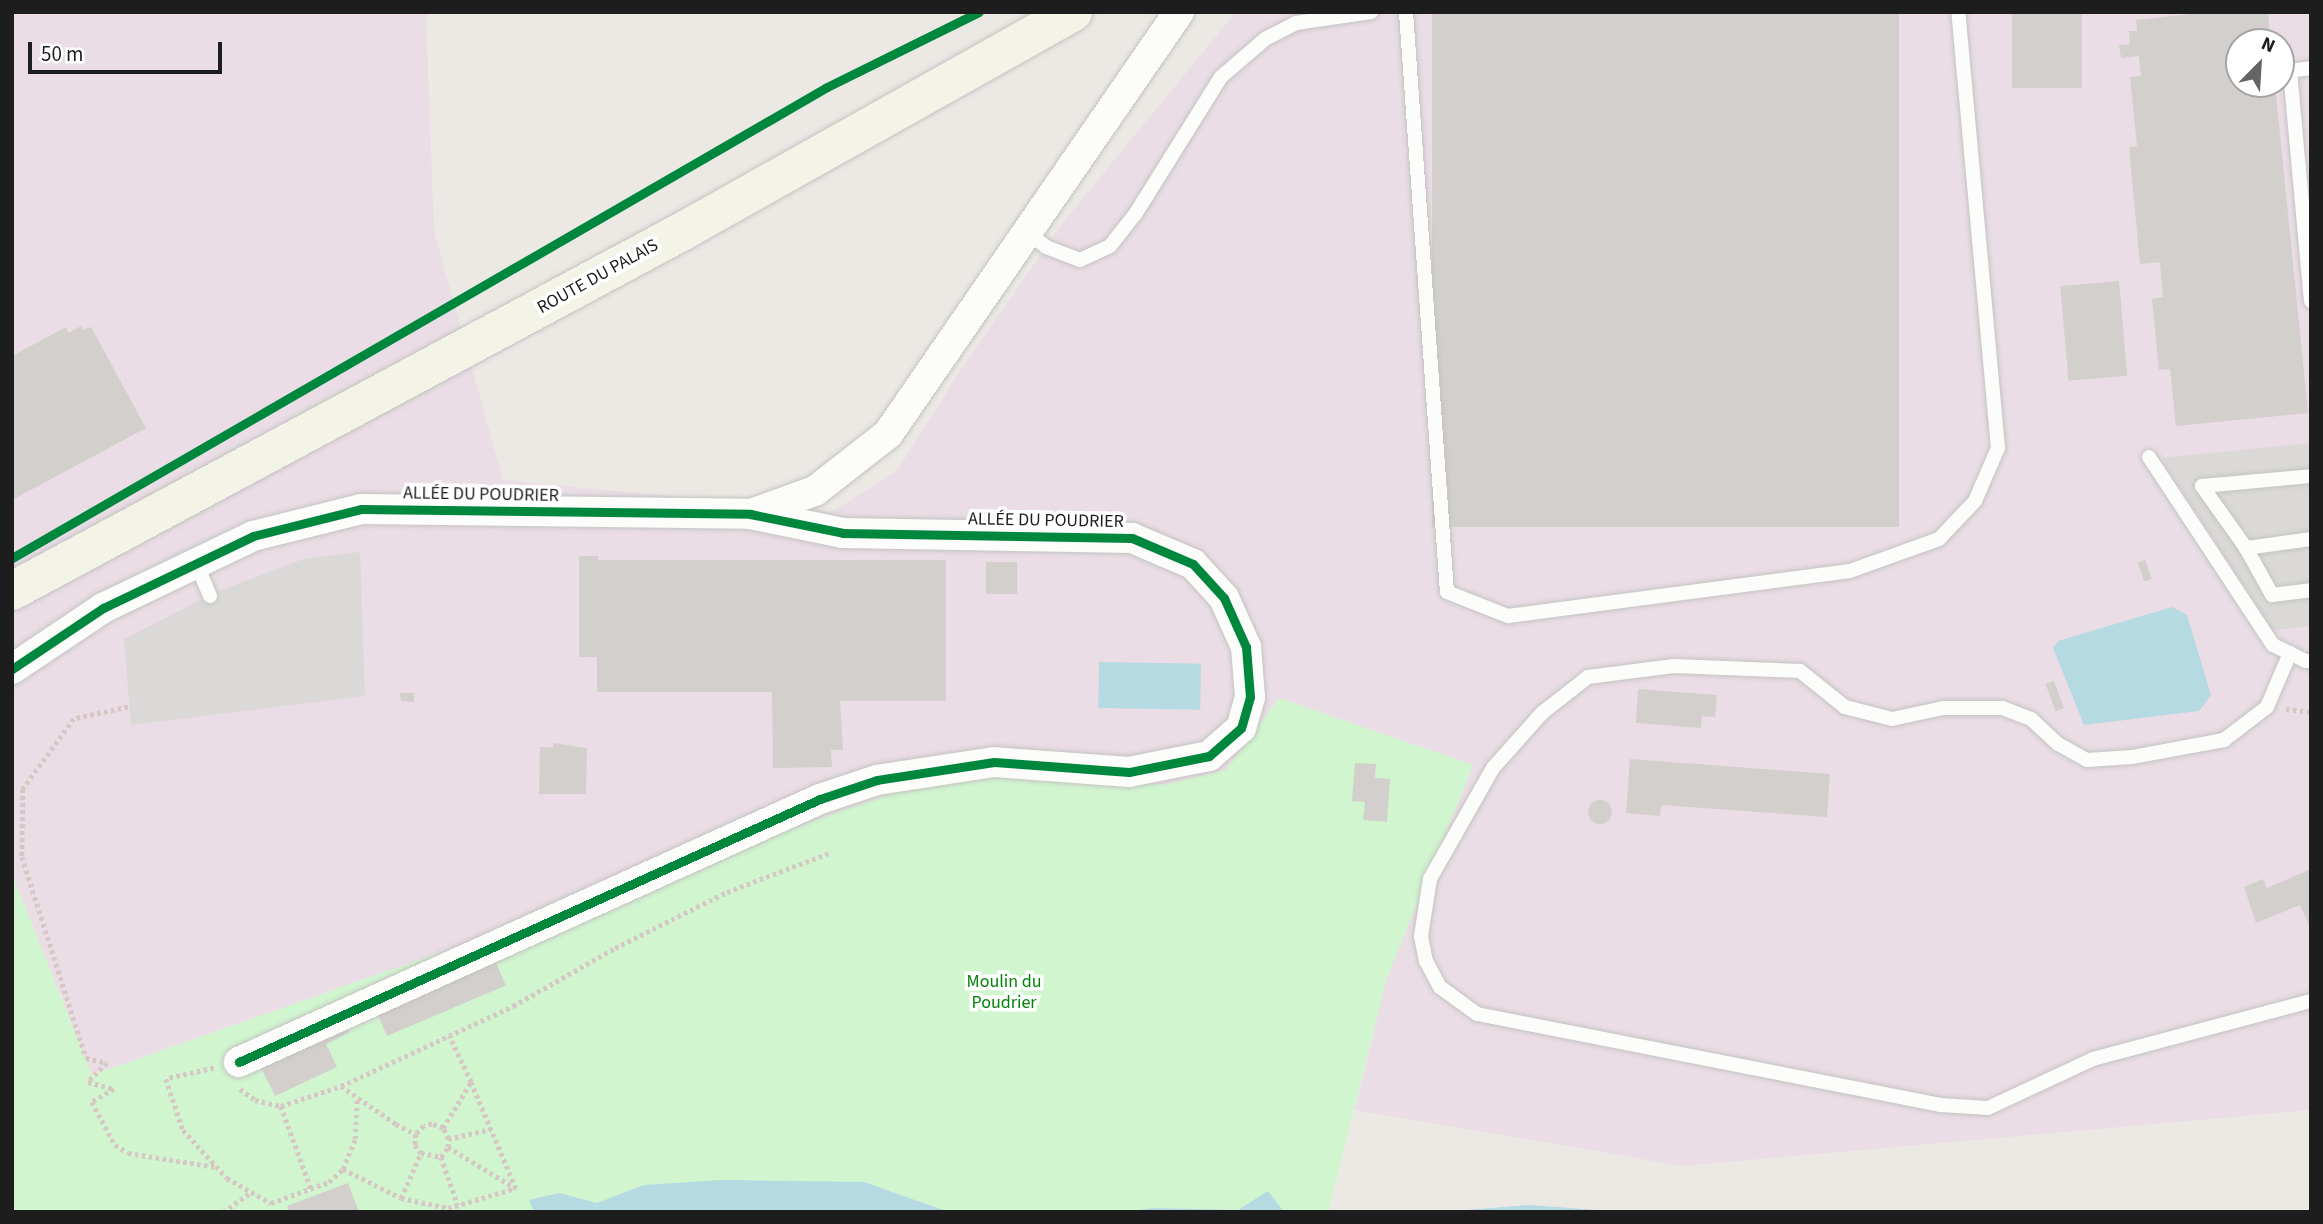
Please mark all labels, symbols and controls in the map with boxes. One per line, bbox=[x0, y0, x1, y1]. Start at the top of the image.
scale bar bbox=[32, 28, 226, 72]
north arrow bbox=[2225, 28, 2295, 98]
text: N bbox=[2257, 30, 2279, 60]
text: 50 m bbox=[41, 39, 83, 69]
street label: ROUTE DU PALAIS bbox=[534, 235, 662, 319]
street label: ALLÉE DU POUDRIER bbox=[403, 483, 559, 507]
street label: ALLÉE DU POUDRIER bbox=[968, 509, 1124, 533]
park label: Moulin du Poudrier bbox=[967, 972, 1041, 1014]

